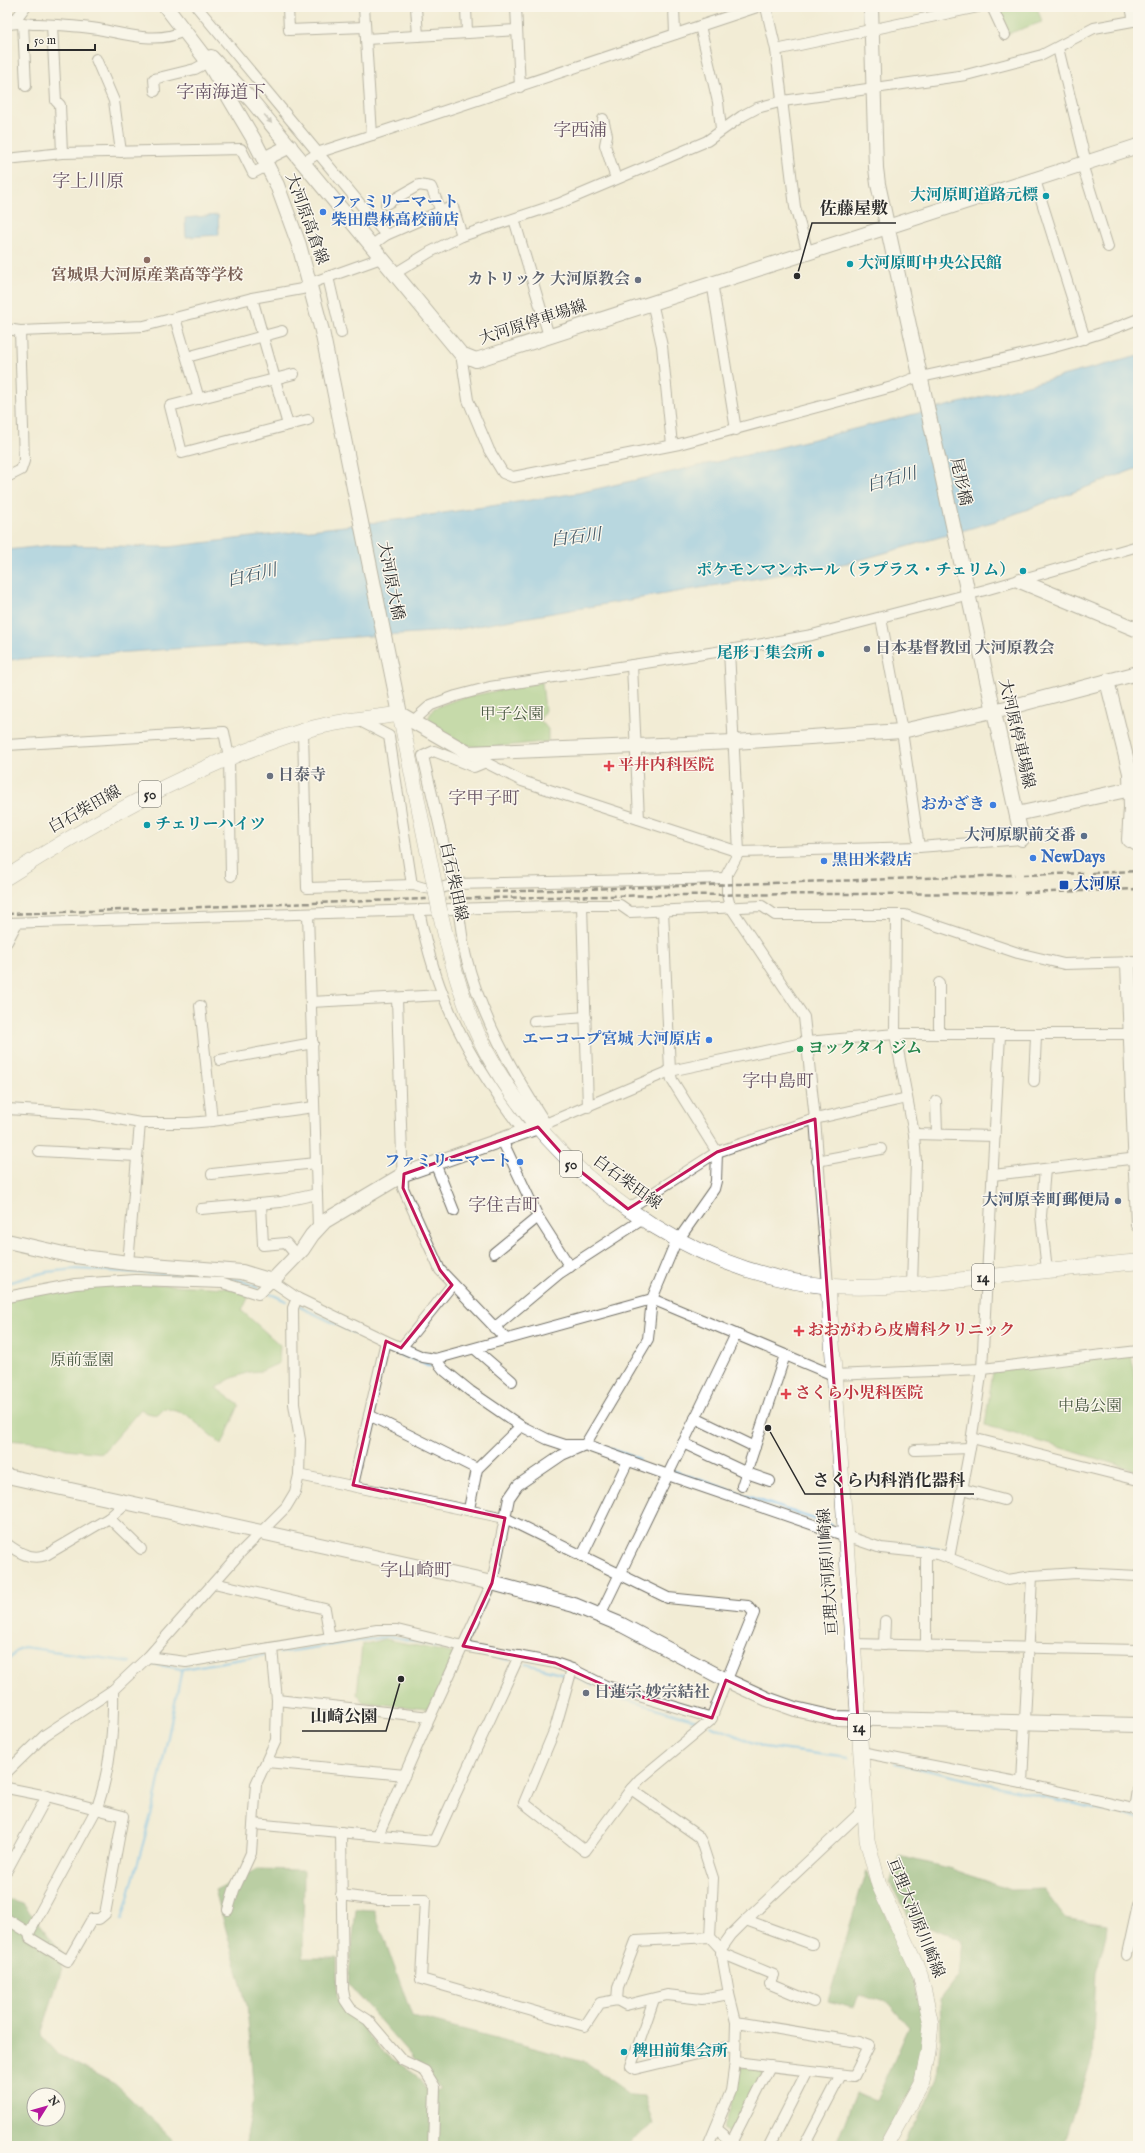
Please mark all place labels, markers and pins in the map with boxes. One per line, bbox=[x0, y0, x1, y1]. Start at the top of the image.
place label: 大河原町道路元標 bbox=[910, 186, 1038, 206]
marker: 大河原町道路元標 bbox=[1041, 191, 1051, 201]
place label: ファミリーマート 柴田農林高校前店 bbox=[331, 193, 459, 231]
callout: 佐藤屋敷 bbox=[812, 194, 896, 223]
marker: ファミリーマート 柴田農林高校前店 bbox=[318, 207, 328, 217]
place label: 大河原町中央公民館 bbox=[858, 254, 1002, 274]
marker: 宮城県大河原産業高等学校 bbox=[142, 255, 152, 265]
marker: 大河原町中央公民館 bbox=[845, 259, 855, 269]
place label: 宮城県大河原産業高等学校 bbox=[51, 266, 244, 286]
place label: カトリック 大河原教会 bbox=[467, 270, 630, 290]
marker: カトリック 大河原教会 bbox=[633, 275, 643, 285]
place label: ポケモンマンホール（ラプラス・チェリム） bbox=[696, 561, 1015, 581]
marker: ポケモンマンホール（ラプラス・チェリム） bbox=[1018, 566, 1028, 576]
place label: 日本基督教団 大河原教会 bbox=[875, 639, 1055, 659]
place label: 尾形丁集会所 bbox=[717, 644, 813, 664]
marker: 日本基督教団 大河原教会 bbox=[862, 644, 872, 654]
marker: 尾形丁集会所 bbox=[816, 649, 826, 659]
place label: 平井内科医院 bbox=[618, 756, 714, 776]
marker: 平井内科医院 bbox=[603, 760, 615, 772]
place label: 日泰寺 bbox=[278, 766, 326, 786]
marker: 日泰寺 bbox=[265, 771, 275, 781]
place label: おかざき bbox=[921, 795, 985, 815]
marker: おかざき bbox=[988, 800, 998, 810]
place label: チェリーハイツ bbox=[155, 815, 266, 835]
marker: チェリーハイツ bbox=[142, 820, 152, 830]
place label: 大河原駅前交番 bbox=[964, 826, 1076, 846]
marker: 大河原駅前交番 bbox=[1079, 831, 1089, 841]
place label: NewDays bbox=[1040, 848, 1106, 868]
place label: 黒田米穀店 bbox=[832, 851, 912, 871]
marker: NewDays bbox=[1028, 853, 1038, 863]
marker: 黒田米穀店 bbox=[819, 856, 829, 866]
place label: 大河原 bbox=[1073, 875, 1121, 895]
marker: 大河原 bbox=[1058, 879, 1070, 891]
place label: エーコープ宮城 大河原店 bbox=[522, 1030, 701, 1050]
marker: エーコープ宮城 大河原店 bbox=[704, 1035, 714, 1045]
place label: ヨックタイ ジム bbox=[808, 1039, 922, 1059]
marker: ヨックタイ ジム bbox=[795, 1044, 805, 1054]
place label: ファミリーマート bbox=[384, 1152, 512, 1172]
marker: ファミリーマート bbox=[515, 1157, 525, 1167]
place label: 大河原幸町郵便局 bbox=[982, 1191, 1110, 1211]
marker: 大河原幸町郵便局 bbox=[1113, 1196, 1123, 1206]
place label: おおがわら皮膚科クリニック bbox=[808, 1321, 1015, 1341]
marker: おおがわら皮膚科クリニック bbox=[793, 1325, 805, 1337]
place label: さくら小児科医院 bbox=[795, 1384, 923, 1404]
marker: さくら小児科医院 bbox=[780, 1388, 792, 1400]
callout: さくら内科消化器科 bbox=[805, 1465, 974, 1494]
place label: 日蓮宗 妙宗結社 bbox=[594, 1683, 710, 1703]
marker: 日蓮宗 妙宗結社 bbox=[581, 1688, 591, 1698]
callout: 山崎公園 bbox=[302, 1702, 386, 1731]
place label: 稗田前集会所 bbox=[632, 2042, 728, 2062]
marker: 稗田前集会所 bbox=[619, 2047, 629, 2057]

